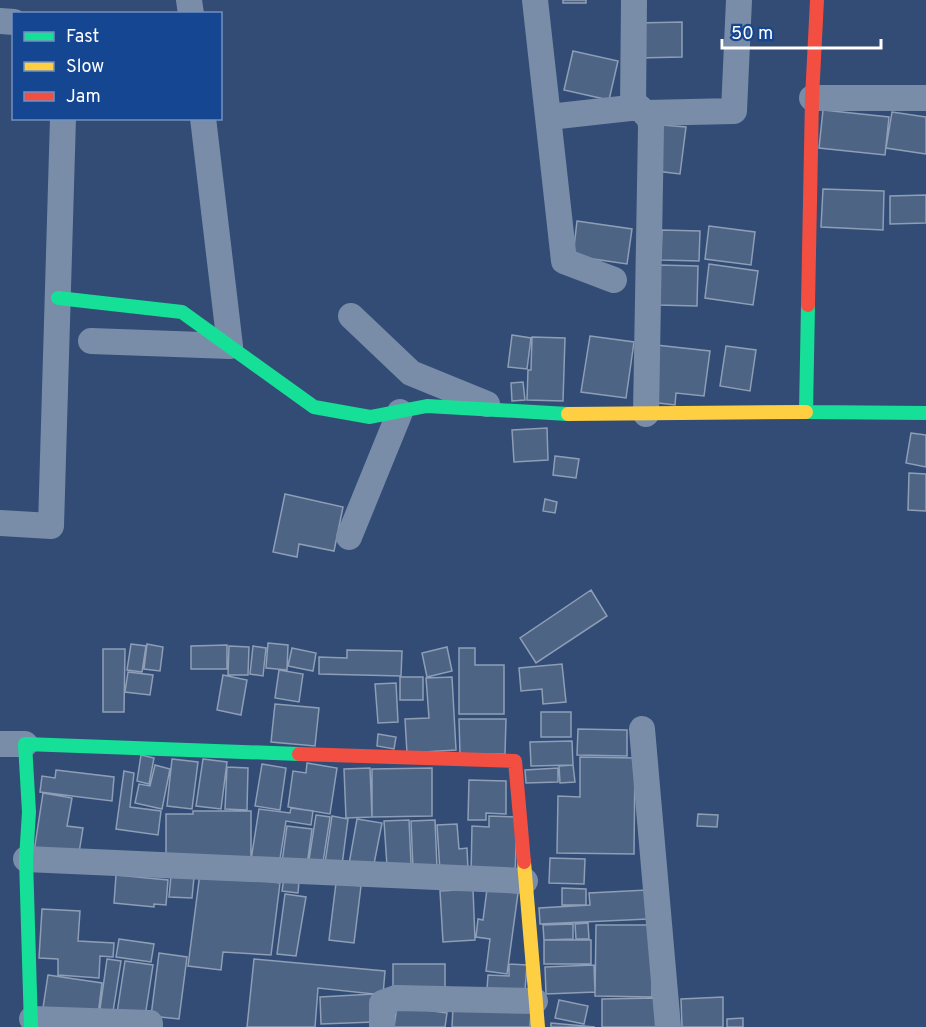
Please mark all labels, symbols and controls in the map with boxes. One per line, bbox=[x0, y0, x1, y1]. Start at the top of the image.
legend bbox=[12, 12, 222, 120]
scale bar bbox=[722, 12, 881, 50]
text: 50 m bbox=[731, 23, 773, 46]
text: Fast bbox=[66, 26, 99, 49]
text: Slow bbox=[66, 56, 104, 79]
text: Jam bbox=[66, 86, 101, 109]

